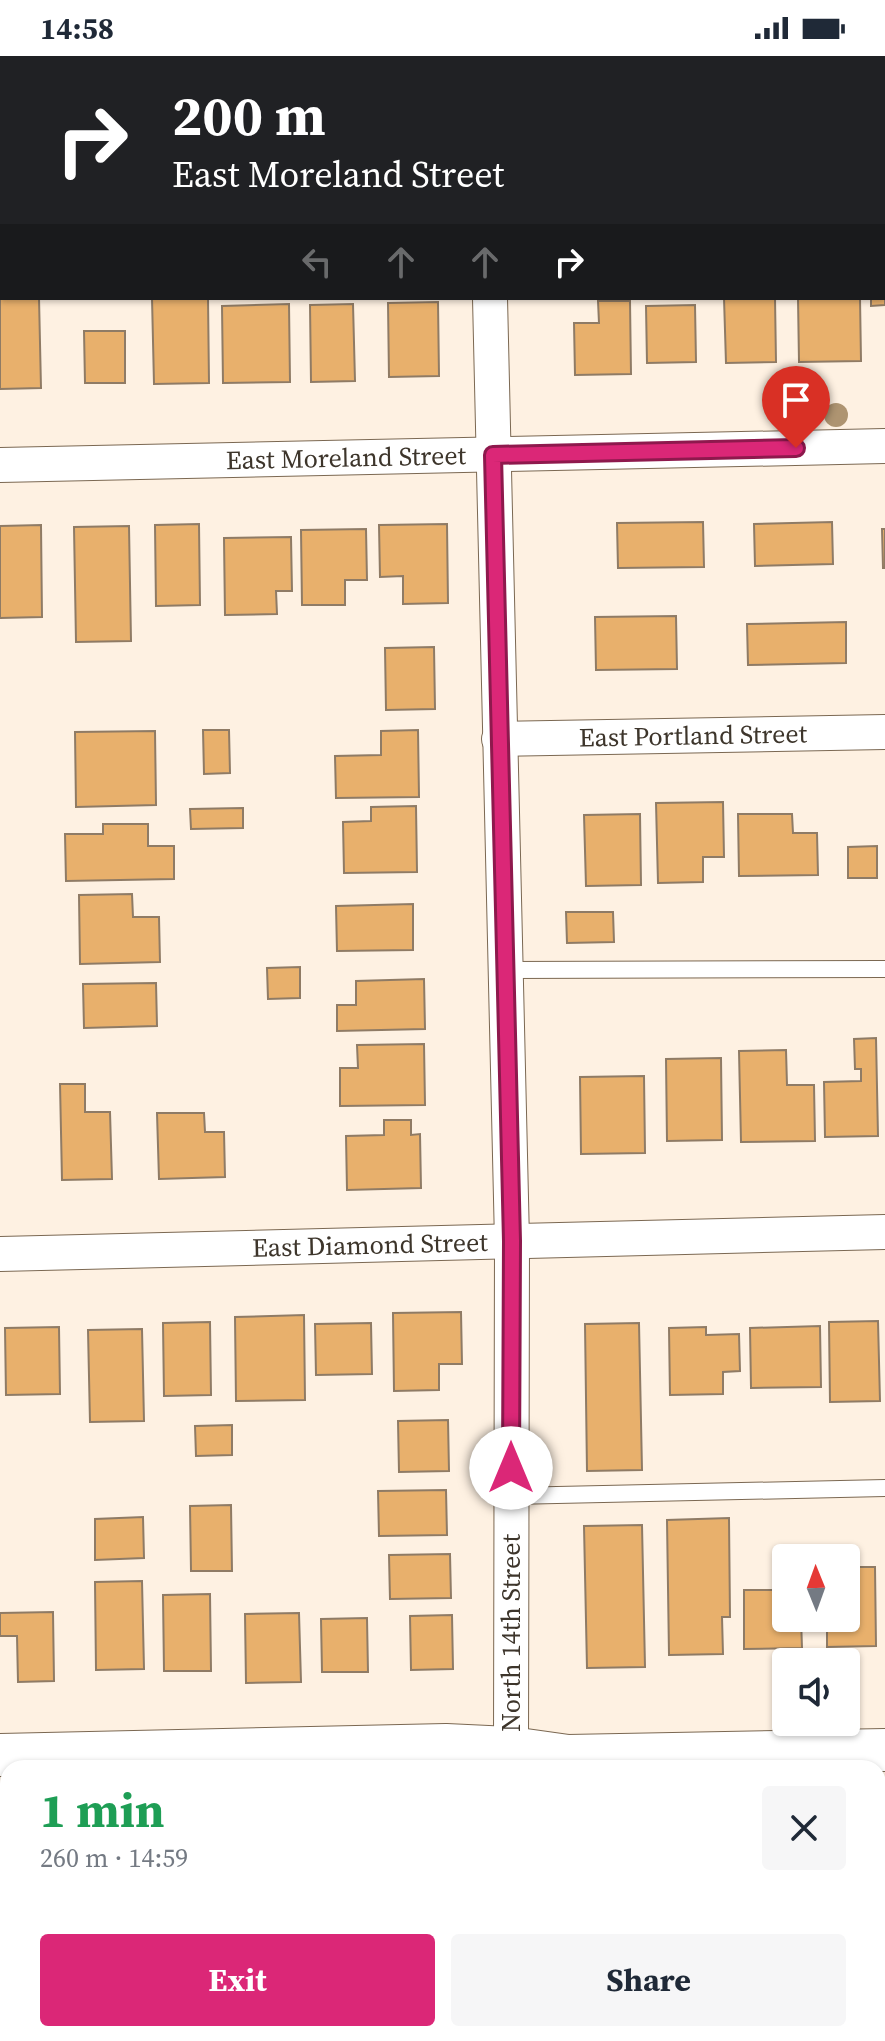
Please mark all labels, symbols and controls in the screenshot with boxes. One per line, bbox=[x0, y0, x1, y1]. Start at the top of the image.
text: 14:58 bbox=[40, 8, 114, 49]
text: 200 m bbox=[172, 77, 326, 154]
icon: right bbox=[40, 88, 144, 192]
text: East Moreland Street bbox=[172, 150, 504, 199]
icon: left bbox=[295, 240, 339, 284]
icon: ahead bbox=[379, 240, 423, 284]
icon: ahead bbox=[463, 240, 507, 284]
icon: right bbox=[547, 240, 591, 284]
pin bbox=[762, 366, 830, 448]
icon: arrive bbox=[774, 378, 818, 422]
street label: East Moreland Street bbox=[225, 437, 467, 478]
street label: East Portland Street bbox=[579, 715, 808, 756]
street label: East Diamond Street bbox=[252, 1224, 489, 1266]
position arrow bbox=[469, 1426, 553, 1510]
street label: North 14th Street bbox=[493, 1533, 529, 1732]
north arrow bbox=[772, 1544, 860, 1632]
map controls bbox=[772, 1544, 860, 1736]
button: sound bbox=[772, 1648, 860, 1736]
text: 1 min bbox=[40, 1777, 165, 1843]
button: close bbox=[762, 1786, 846, 1870]
text: 260 m · 14:59 bbox=[40, 1840, 188, 1876]
button: Exit bbox=[40, 1934, 435, 2026]
button: Share bbox=[451, 1934, 846, 2026]

